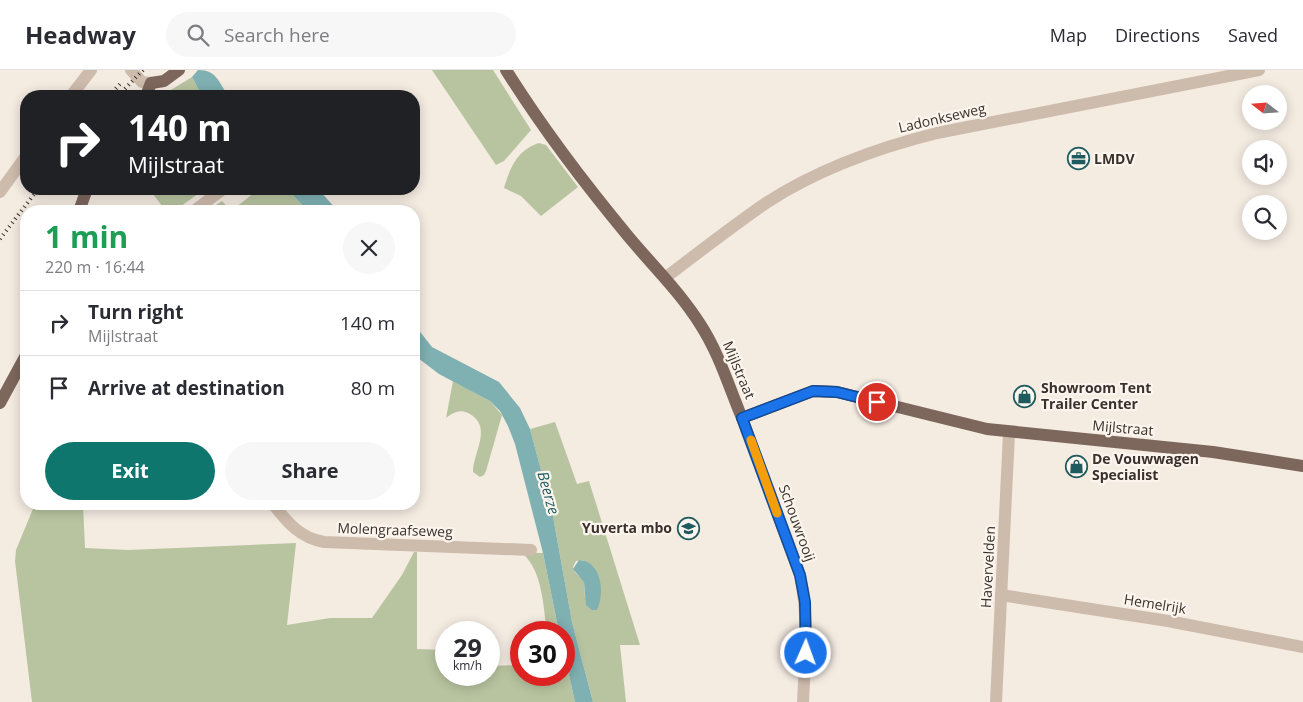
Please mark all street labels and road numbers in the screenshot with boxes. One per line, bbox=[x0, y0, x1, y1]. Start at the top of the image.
street label: Ladonkseweg bbox=[896, 98, 988, 137]
street label: Mijlstraat bbox=[719, 338, 760, 402]
street label: Mijlstraat bbox=[1092, 415, 1154, 440]
street label: Schouwrooij bbox=[775, 482, 820, 564]
street label: Molengraafseweg bbox=[337, 518, 453, 541]
street label: Havervelden bbox=[976, 525, 999, 608]
street label: Hemelrijk bbox=[1123, 589, 1188, 618]

